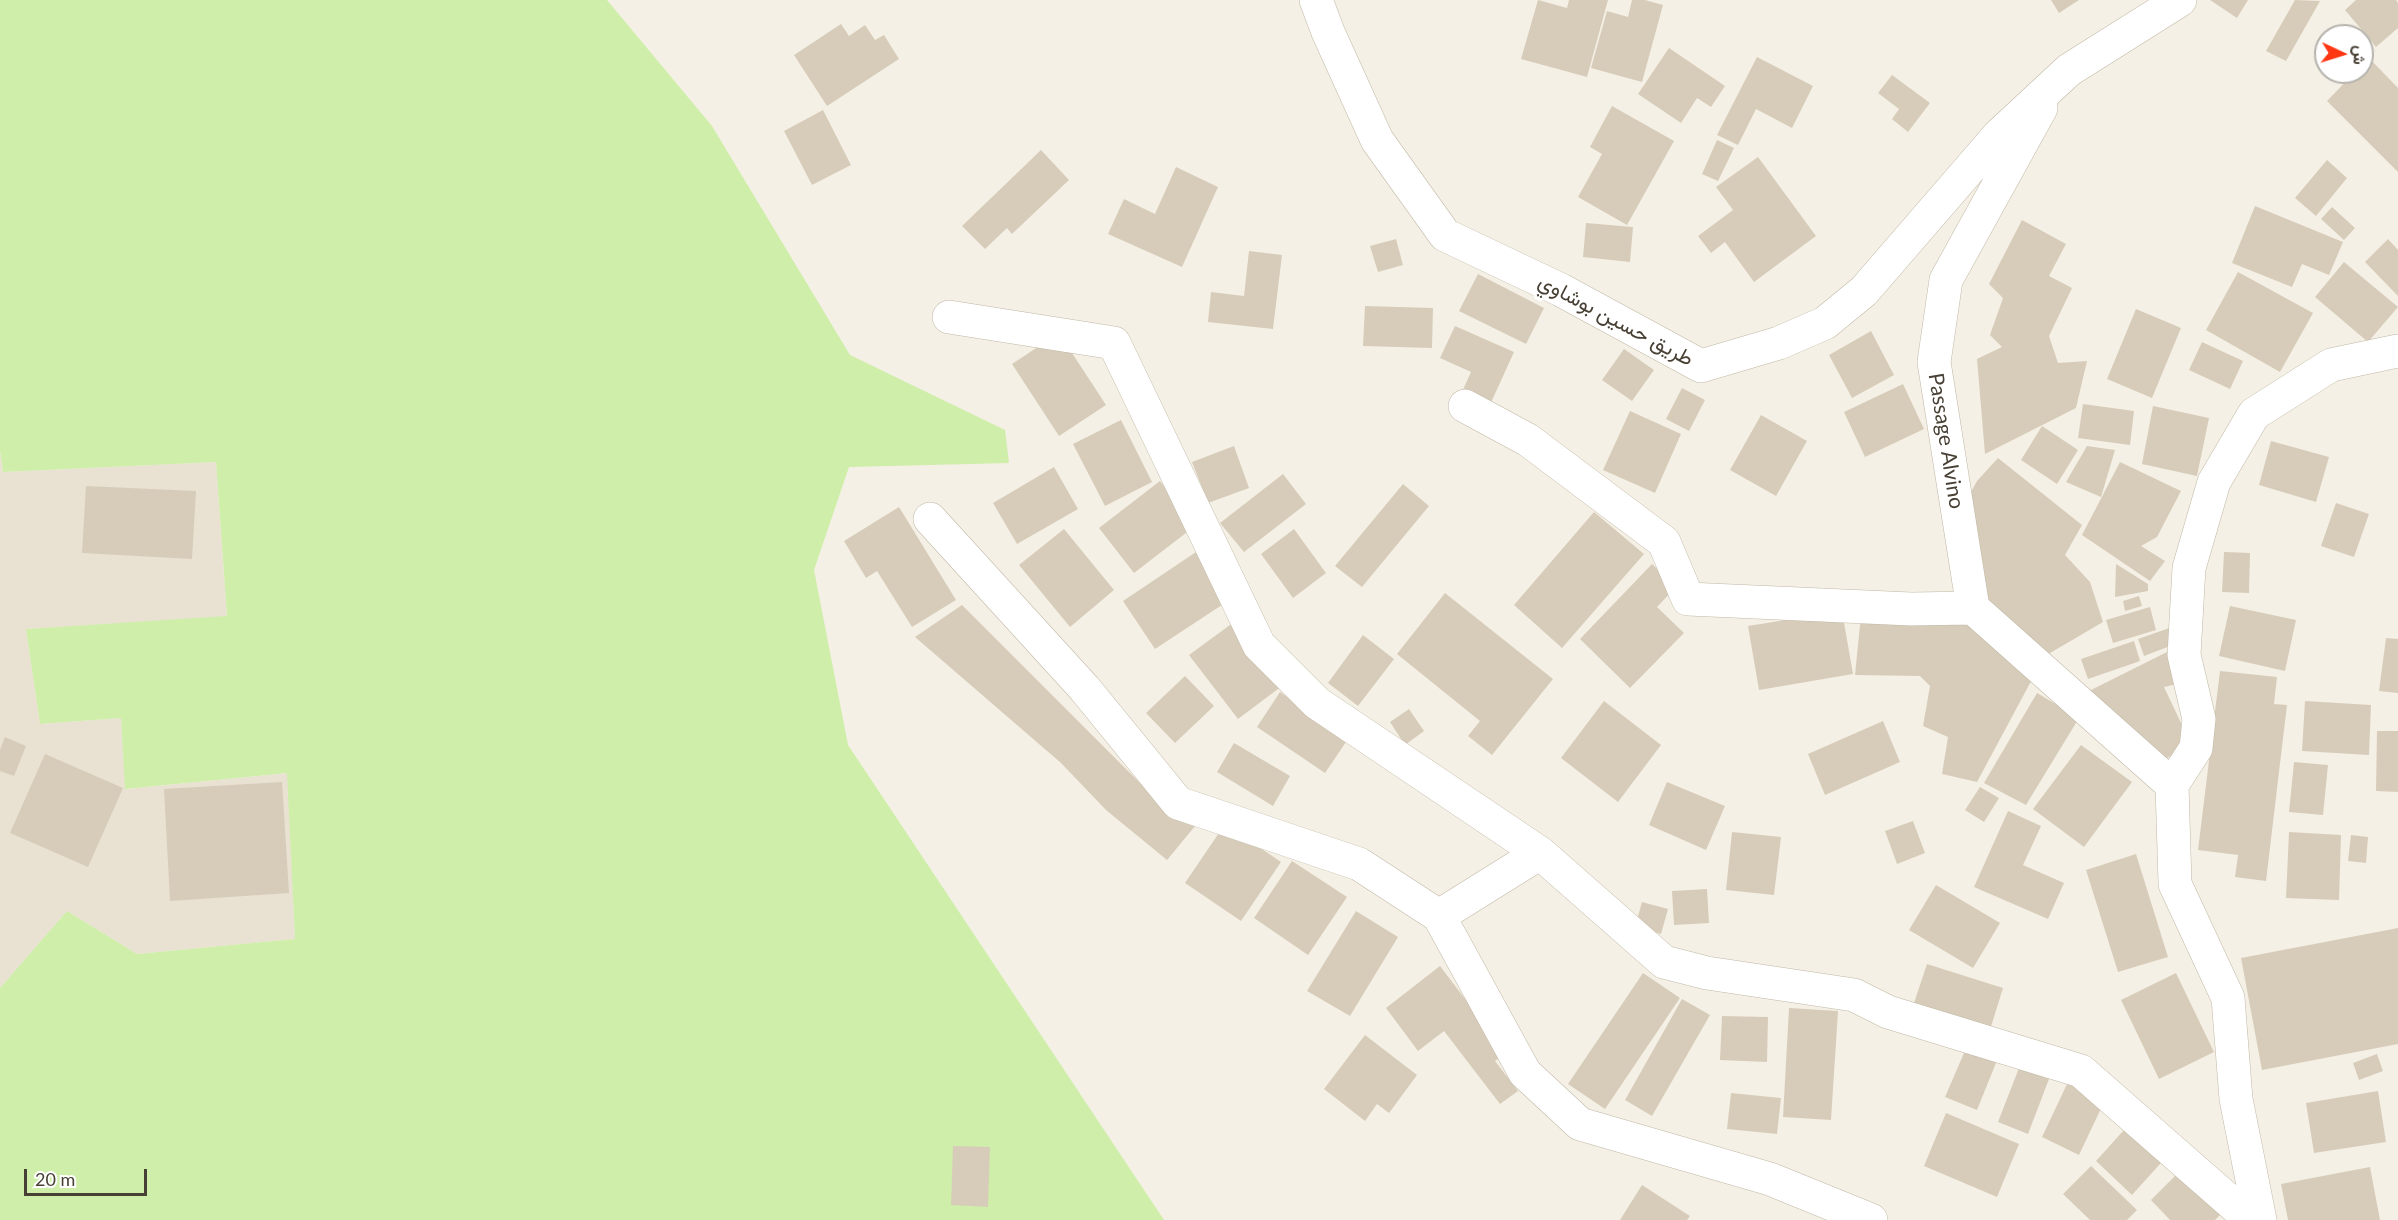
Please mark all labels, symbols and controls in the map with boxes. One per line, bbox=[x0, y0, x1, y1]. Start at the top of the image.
north arrow bbox=[2314, 24, 2374, 84]
text: ش bbox=[2350, 45, 2371, 65]
street label: طريق حسين بوشاوي bbox=[1534, 268, 1698, 372]
street label: Passage Alvino bbox=[1923, 371, 1969, 511]
scale bar bbox=[27, 1157, 150, 1195]
text: 20 m bbox=[35, 1168, 75, 1190]

